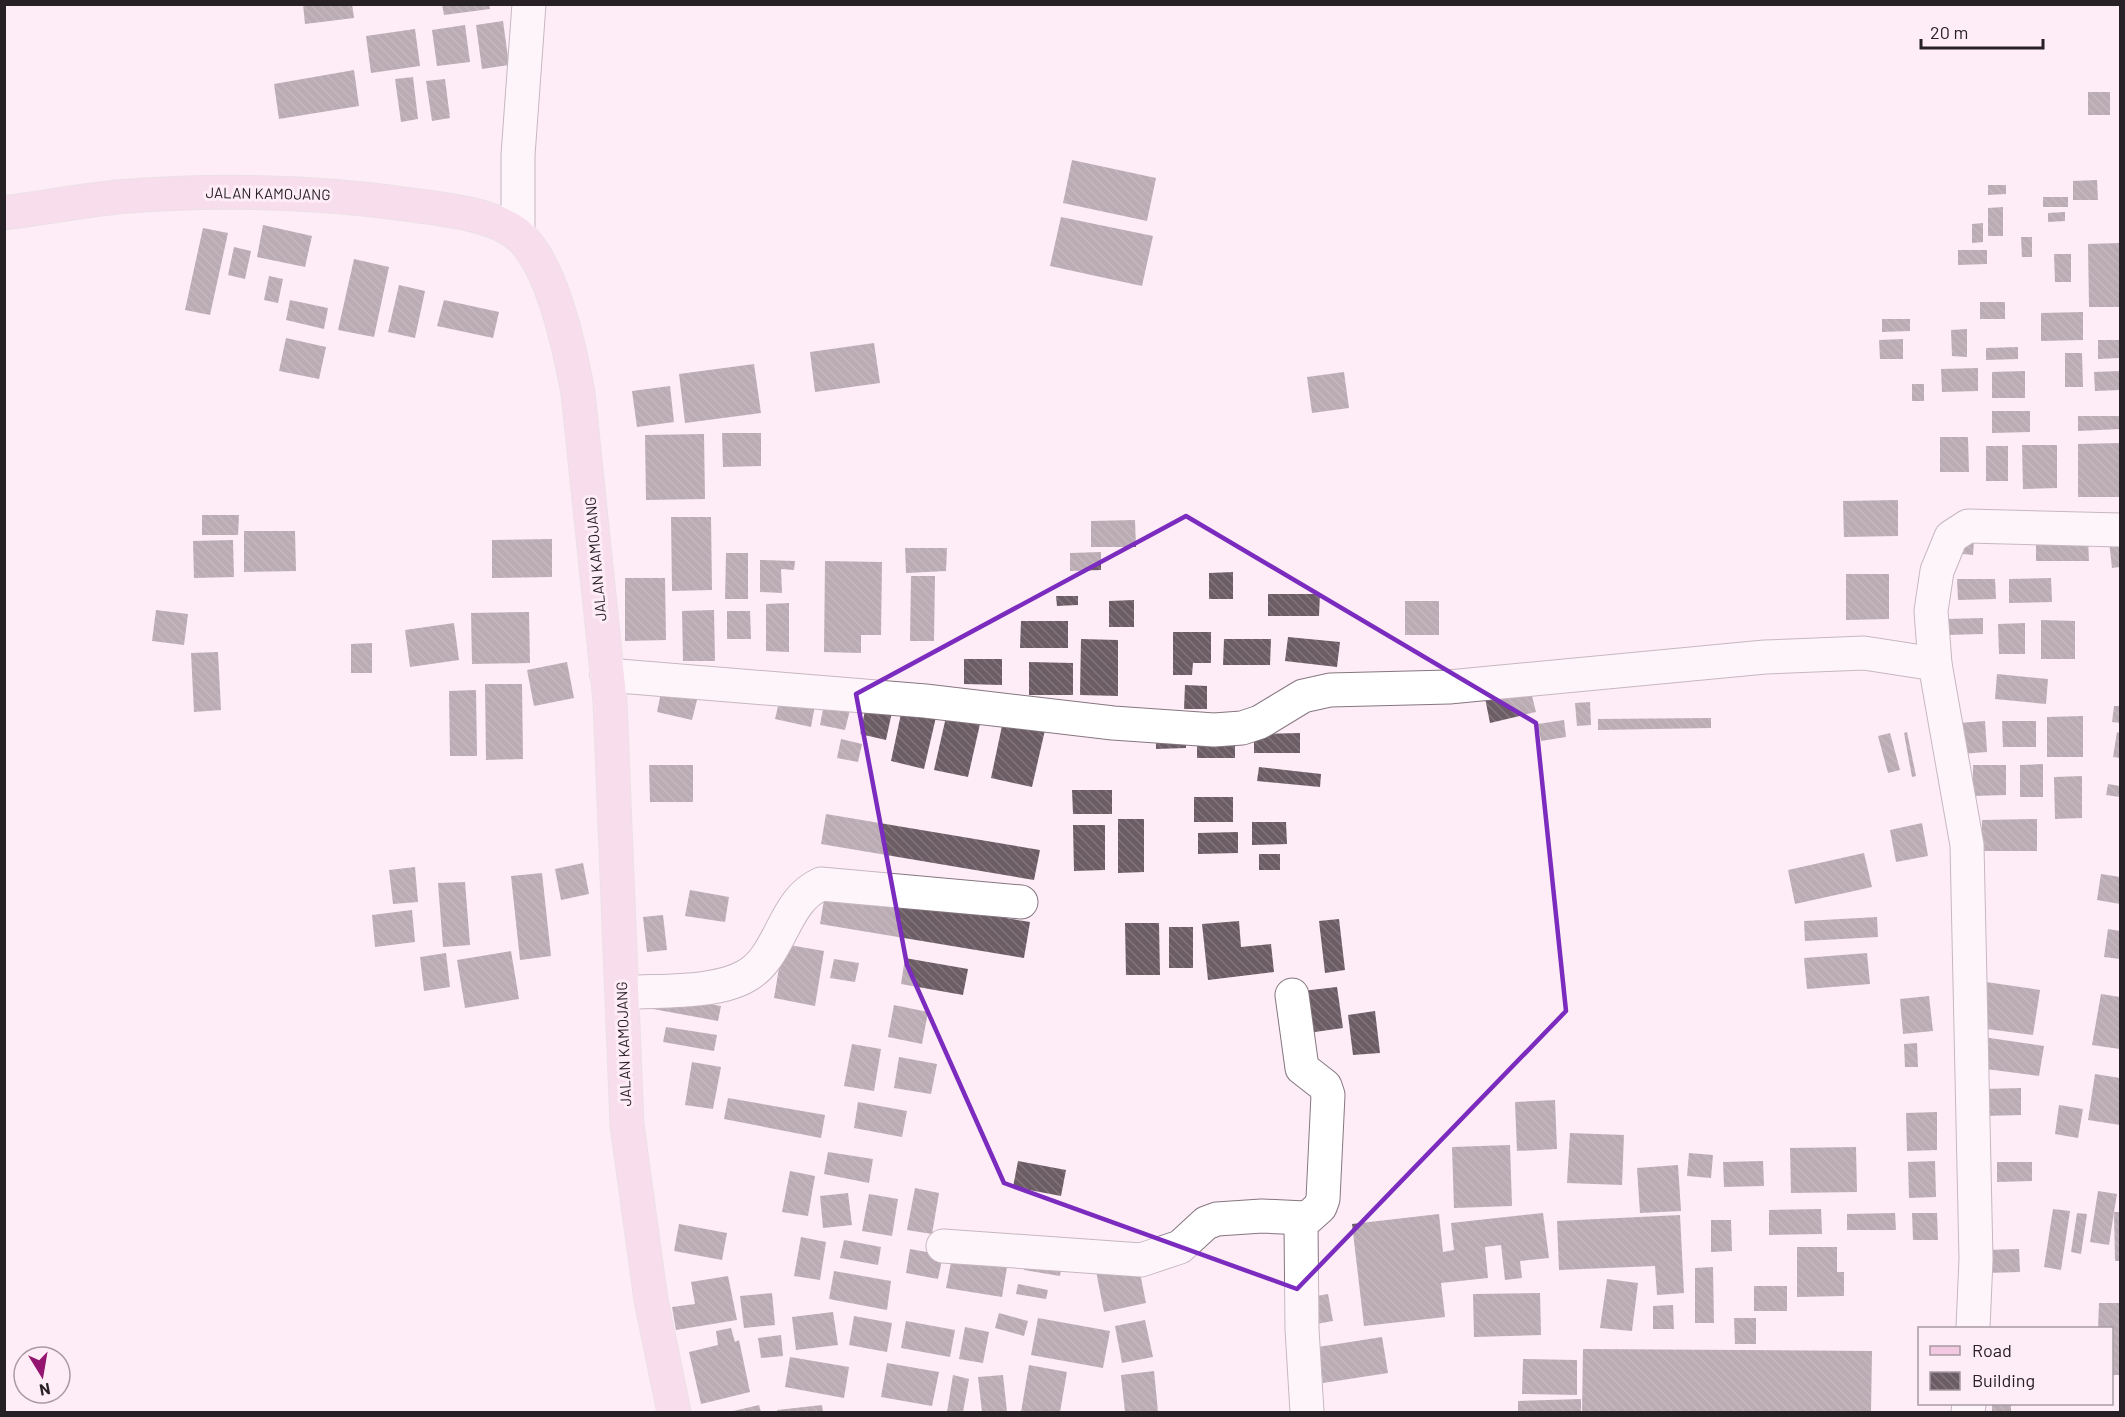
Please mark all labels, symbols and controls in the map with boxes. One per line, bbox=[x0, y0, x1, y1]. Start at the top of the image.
scale bar bbox=[1921, 12, 2042, 50]
text: 20 m bbox=[1930, 21, 1968, 43]
street label: JALAN KAMOJANG bbox=[205, 183, 331, 203]
street label: JALAN KAMOJANG bbox=[581, 496, 609, 622]
street label: JALAN KAMOJANG bbox=[612, 981, 634, 1107]
legend bbox=[1918, 1327, 2113, 1405]
text: Road bbox=[1972, 1339, 2012, 1361]
north arrow bbox=[12, 1345, 72, 1405]
text: Building bbox=[1972, 1369, 2035, 1391]
text: N bbox=[38, 1380, 52, 1401]

